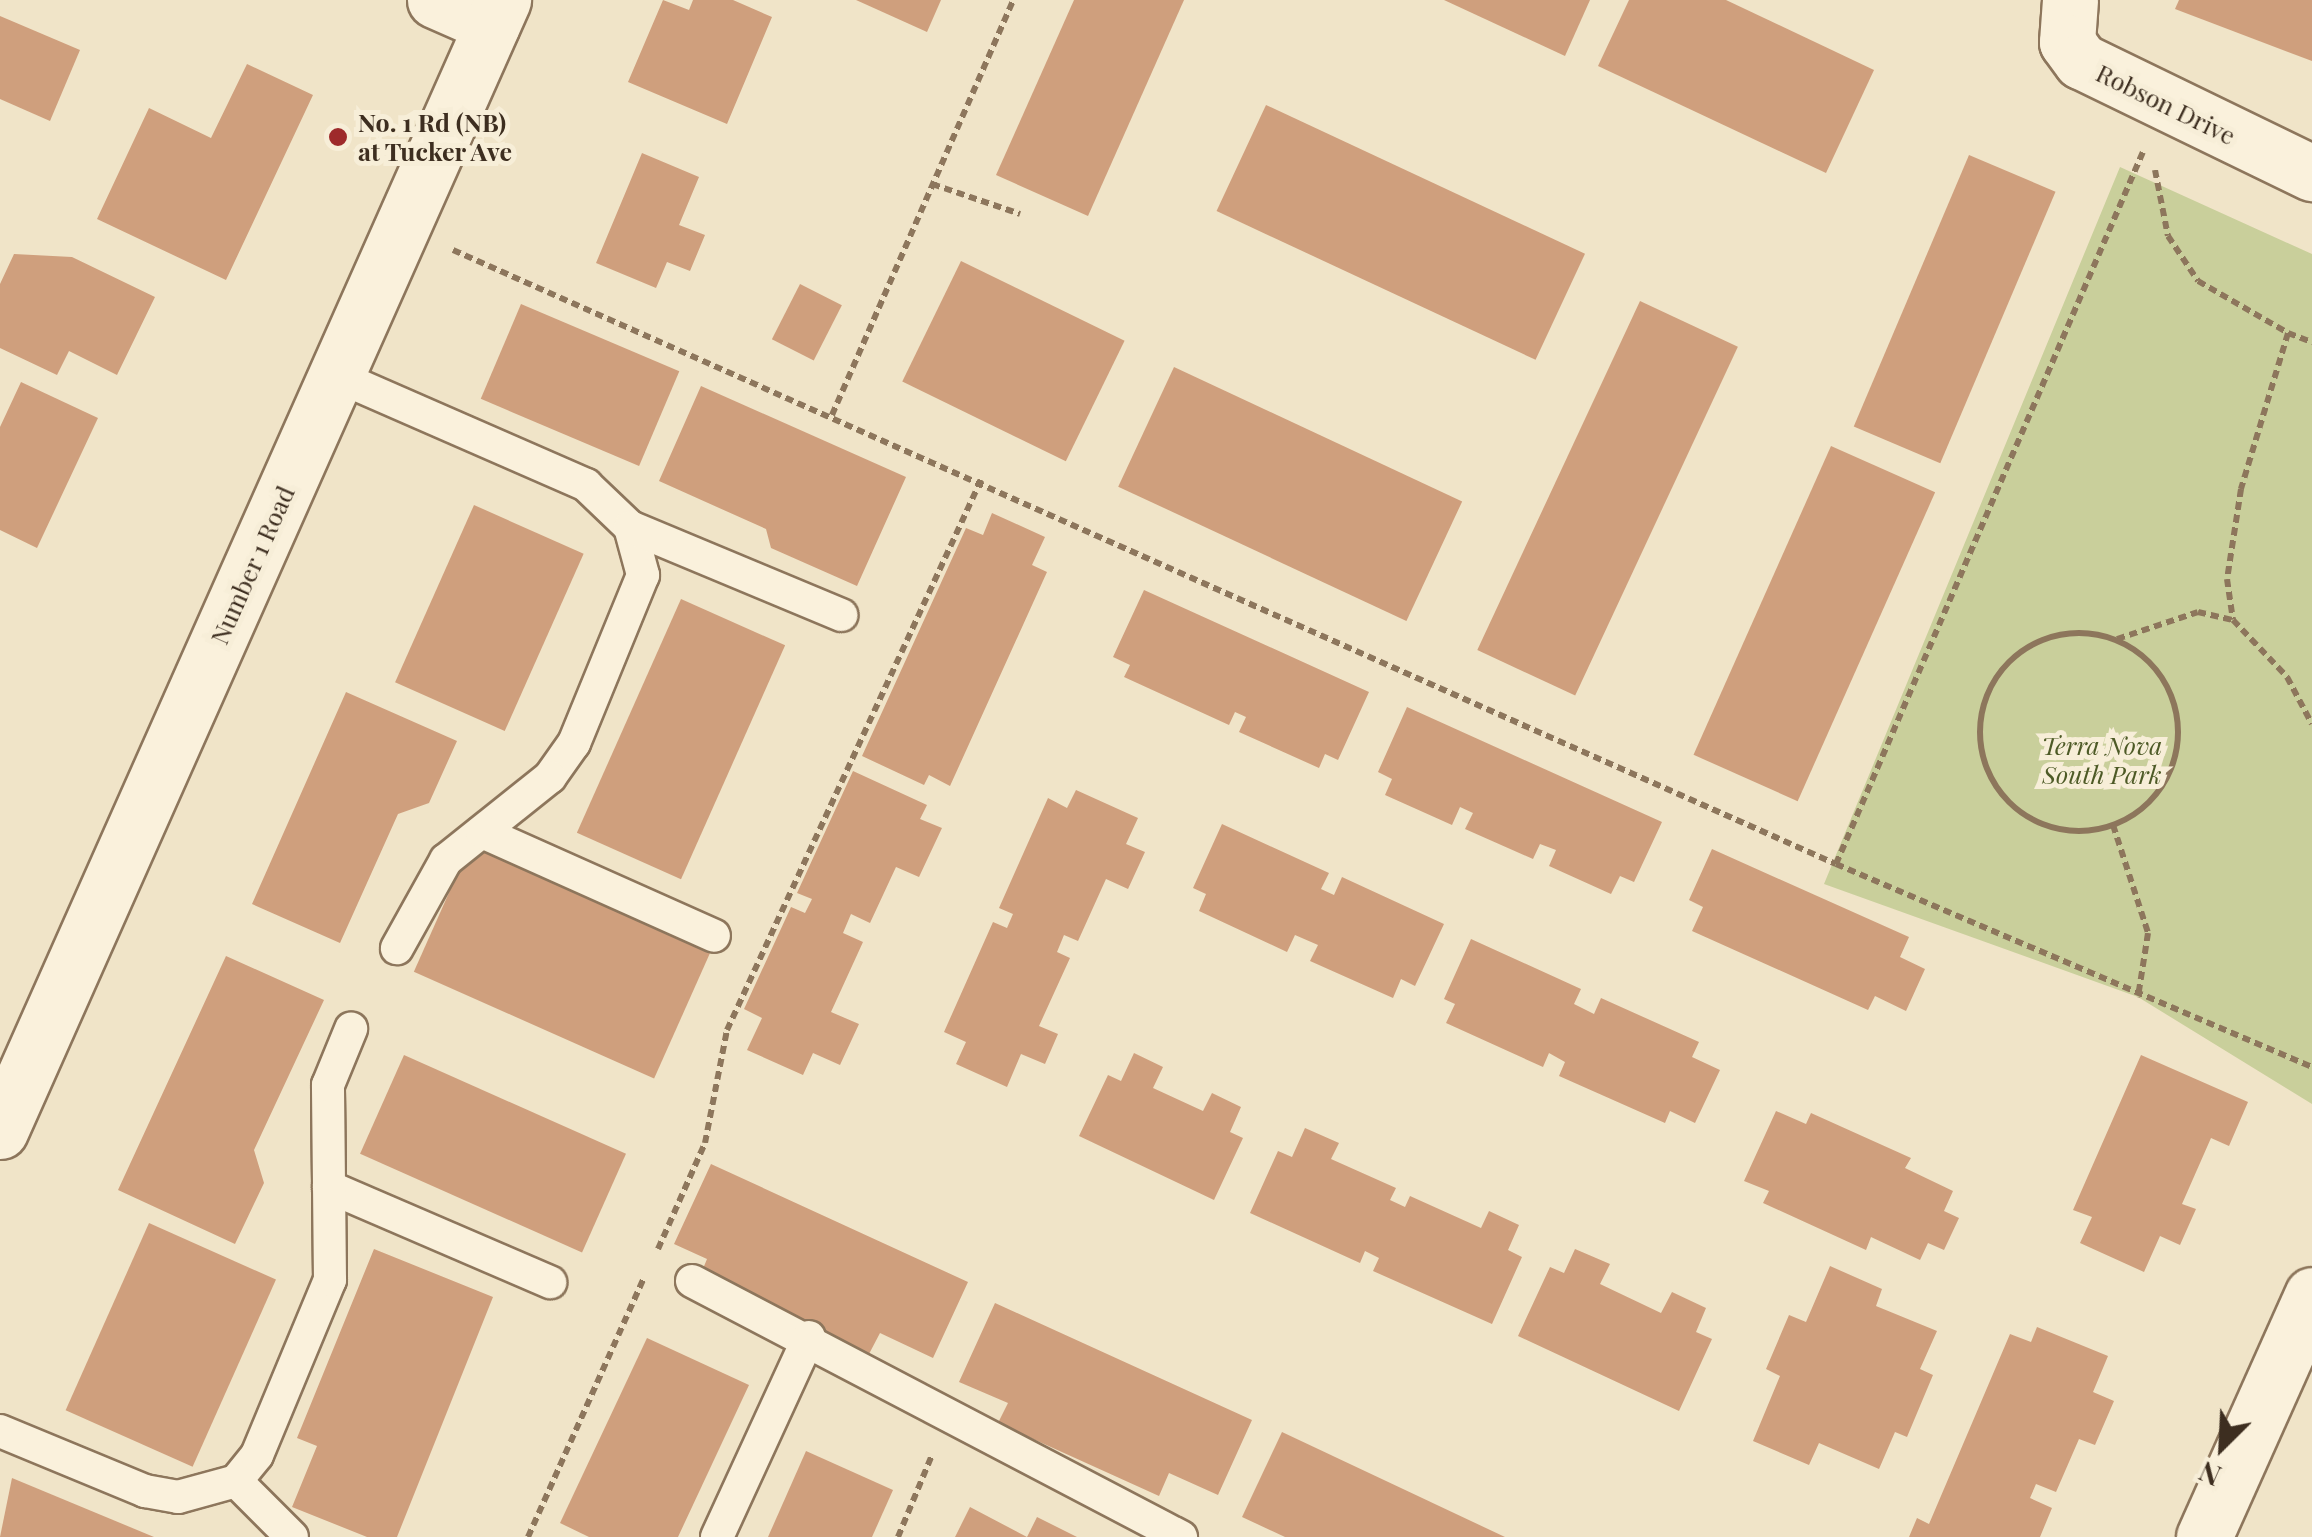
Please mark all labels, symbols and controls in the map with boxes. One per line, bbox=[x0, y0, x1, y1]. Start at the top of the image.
street label: Robson Drive bbox=[2091, 57, 2241, 151]
place label: No. 1 Rd (NB) at Tucker Ave bbox=[358, 108, 514, 167]
marker: No. 1 Rd (NB) at Tucker Ave bbox=[327, 126, 349, 148]
street label: Number 1 Road bbox=[204, 481, 300, 649]
park label: Terra Nova South Park bbox=[2042, 731, 2162, 790]
north arrow bbox=[2172, 1397, 2272, 1497]
text: N bbox=[2193, 1454, 2226, 1496]

